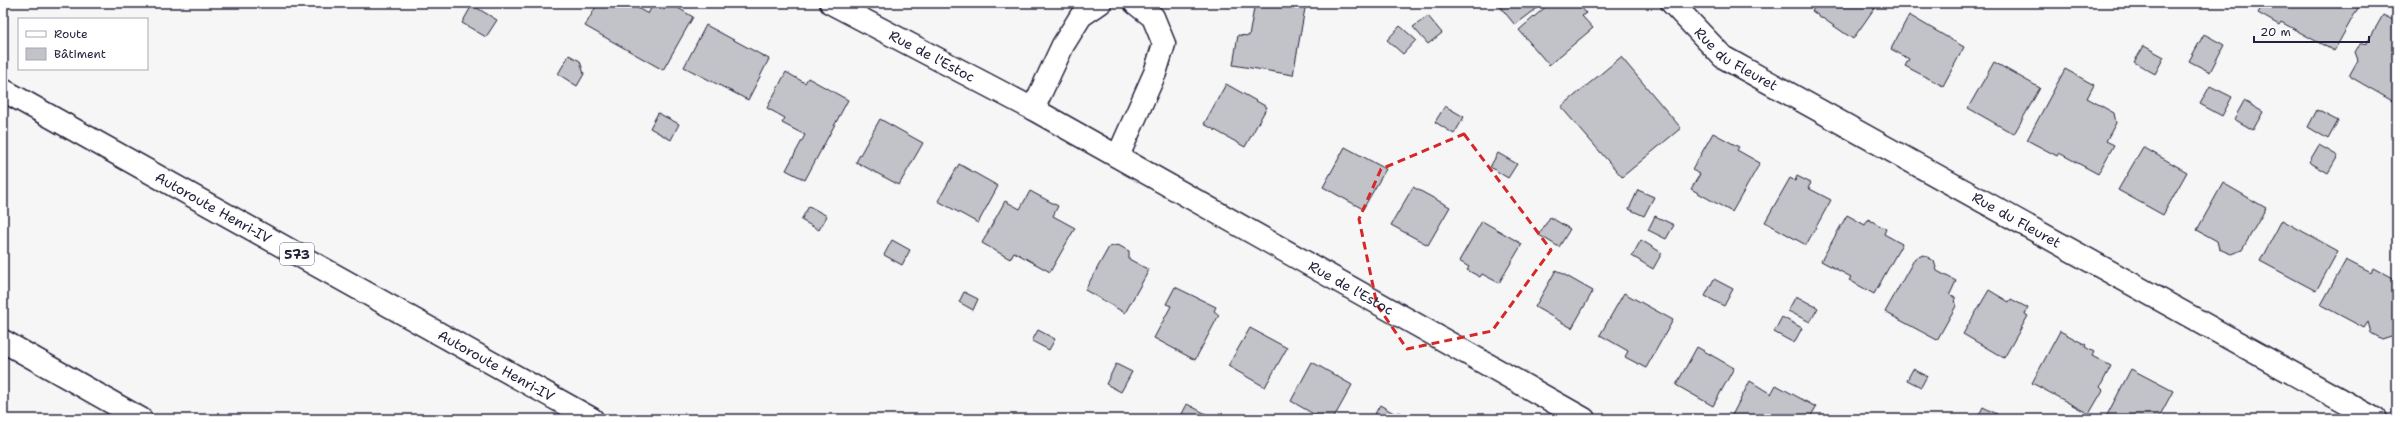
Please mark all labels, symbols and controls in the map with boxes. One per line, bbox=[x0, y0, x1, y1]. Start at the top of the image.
legend bbox=[18, 18, 148, 70]
scale bar bbox=[2254, 18, 2369, 44]
street label: Rue du Fleuret bbox=[1691, 23, 1781, 95]
text: 20 m bbox=[2260, 24, 2291, 40]
text: Route bbox=[54, 26, 88, 42]
street label: Rue de l'Estoc bbox=[886, 26, 978, 86]
text: Bâtiment bbox=[54, 46, 106, 62]
street label: Autoroute Henri-IV bbox=[152, 168, 275, 248]
street label: Rue du Fleuret bbox=[1969, 188, 2064, 252]
road number: 573 bbox=[280, 243, 314, 265]
street label: Rue de l'Estoc bbox=[1305, 257, 1397, 319]
street label: Autoroute Henri-IV bbox=[435, 326, 558, 406]

